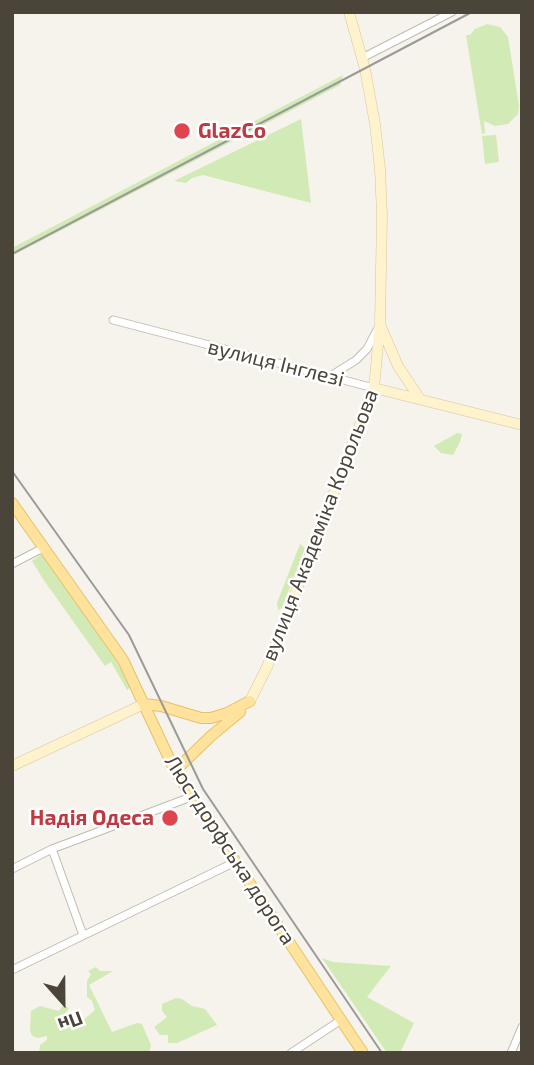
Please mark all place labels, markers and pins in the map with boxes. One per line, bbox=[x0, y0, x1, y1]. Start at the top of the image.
place label: GlazCo bbox=[198, 118, 266, 144]
marker: GlazCo bbox=[172, 121, 192, 141]
place label: Надія Одеса bbox=[30, 805, 154, 831]
marker: Надія Одеса bbox=[160, 808, 180, 828]

